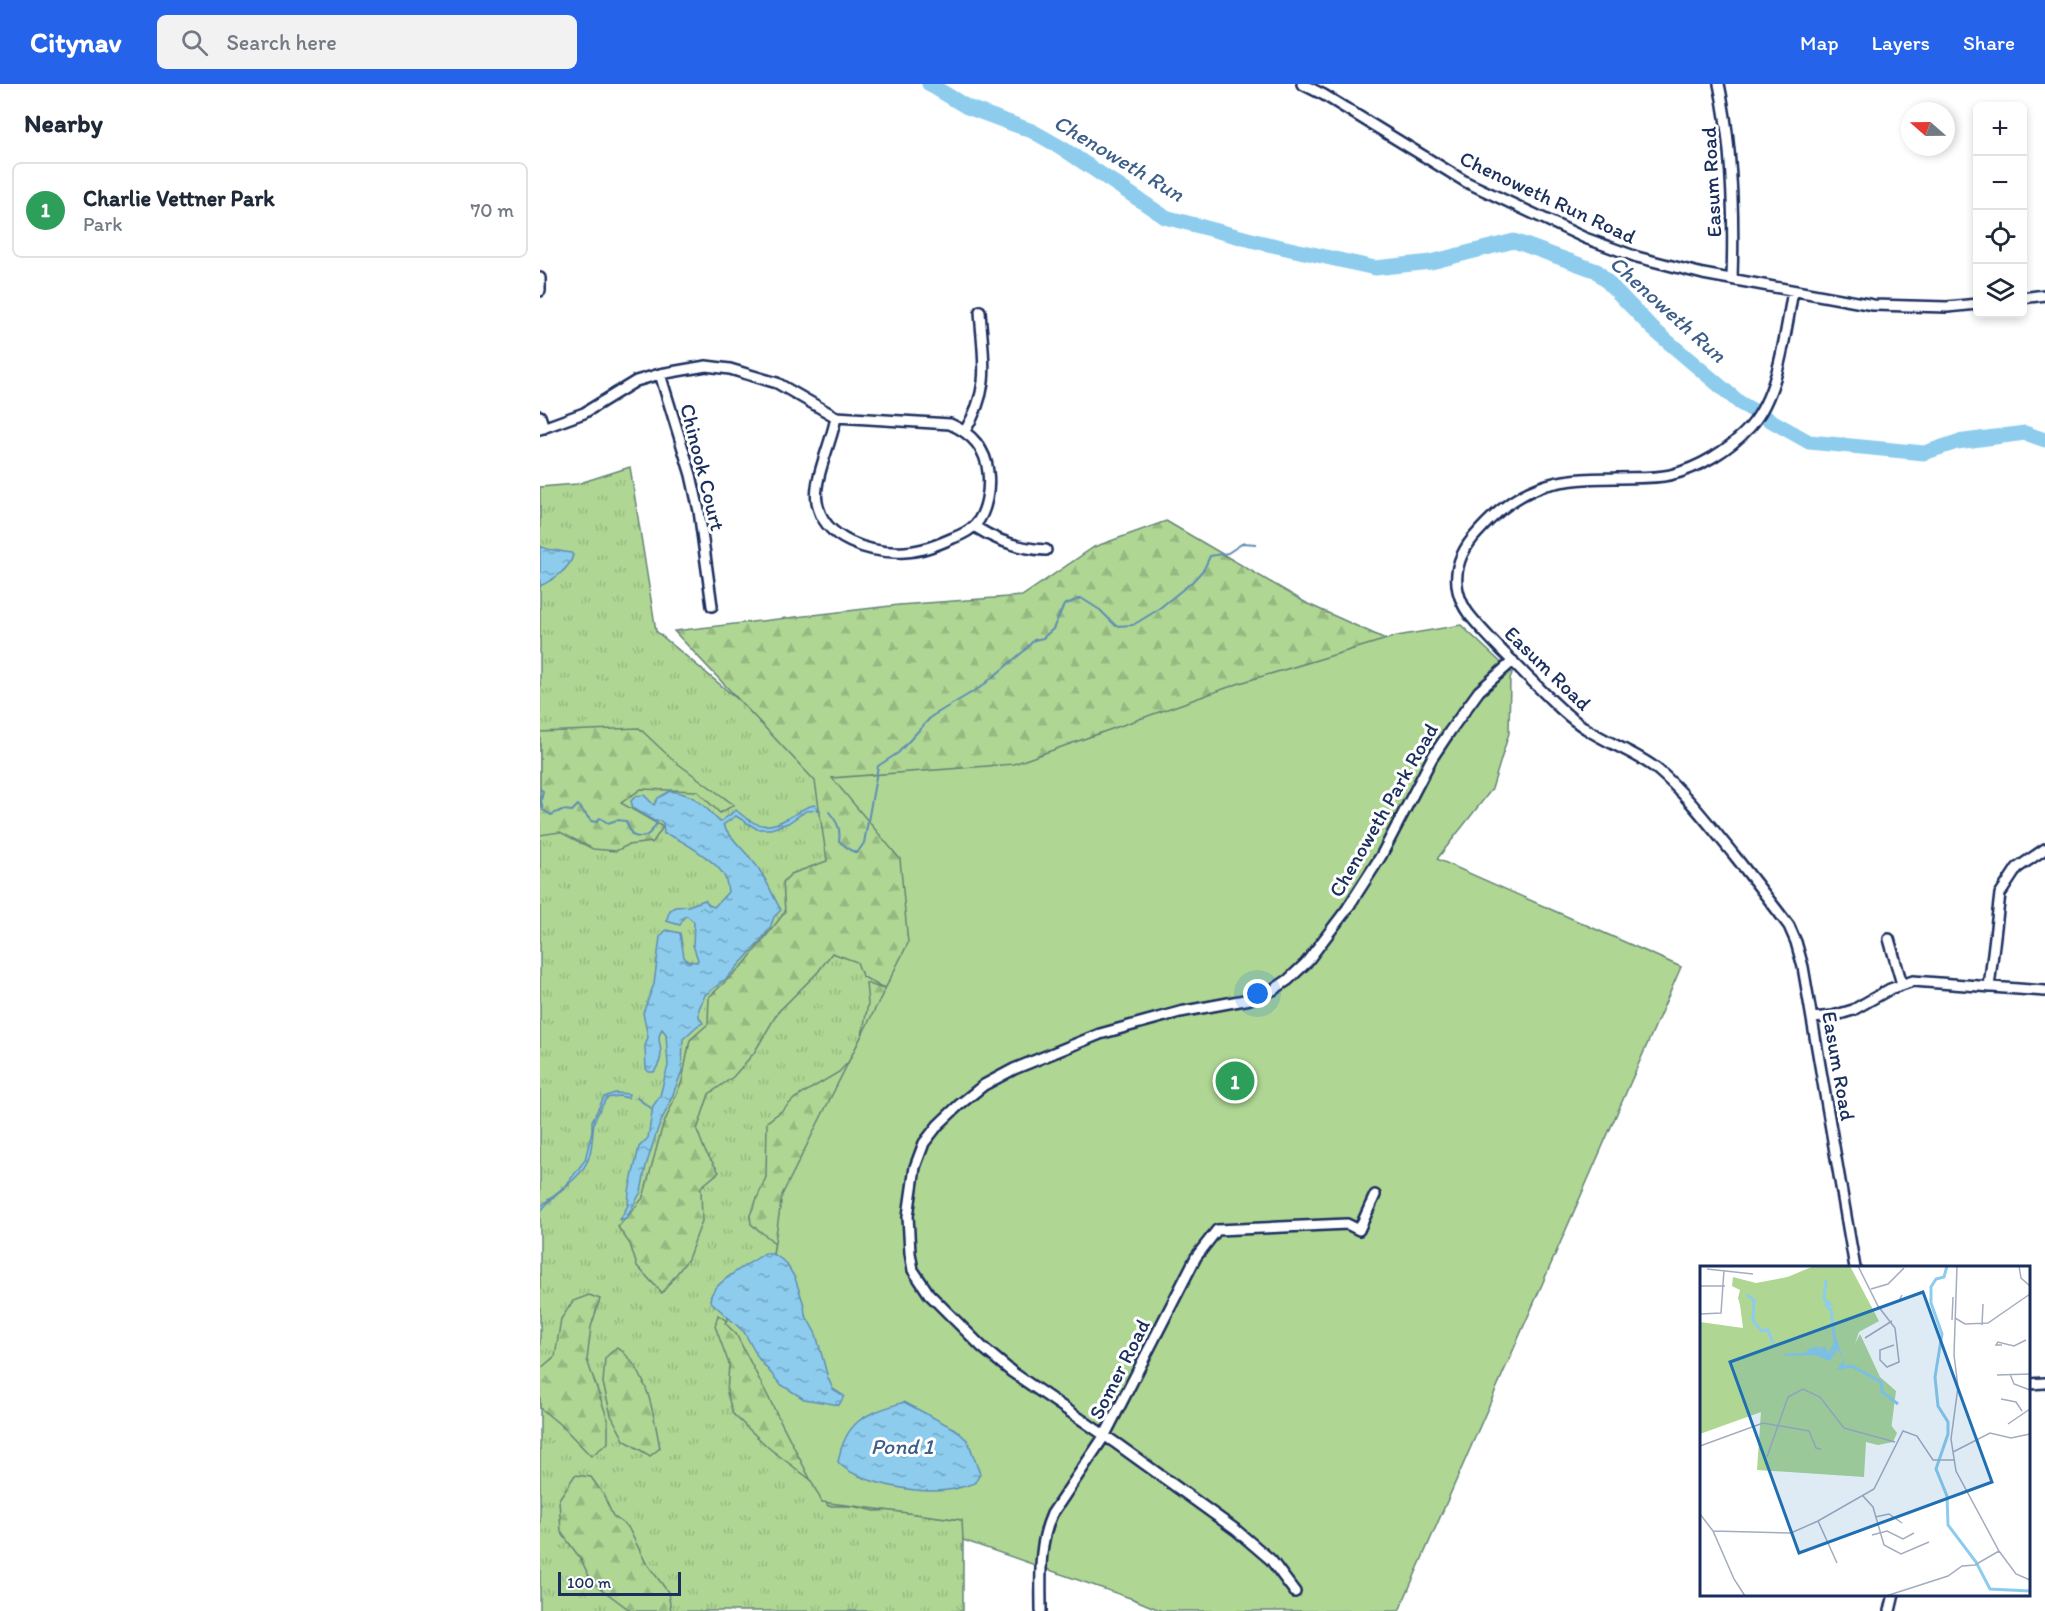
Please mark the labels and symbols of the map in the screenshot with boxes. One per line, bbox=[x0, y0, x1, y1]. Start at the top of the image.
north arrow bbox=[1901, 102, 1955, 156]
water label: Chenoweth Run bbox=[1049, 108, 1190, 208]
street label: Easum Road bbox=[1696, 126, 1726, 238]
street label: Chenoweth Run Road bbox=[1456, 145, 1640, 249]
water label: Chenoweth Run bbox=[1604, 250, 1732, 369]
street label: Chinook Court bbox=[675, 401, 731, 533]
street label: Easum Road bbox=[1500, 621, 1597, 716]
street label: Chenoweth Park Road bbox=[1323, 719, 1443, 901]
your location bbox=[1243, 979, 1272, 1008]
street label: Easum Road bbox=[1817, 1009, 1861, 1123]
pin: 1 bbox=[1216, 1058, 1254, 1104]
inset map bbox=[1700, 1266, 2030, 1596]
street label: Somer Road bbox=[1083, 1314, 1155, 1423]
water label: Pond 1 bbox=[871, 1433, 934, 1460]
scale bar bbox=[558, 1569, 681, 1596]

